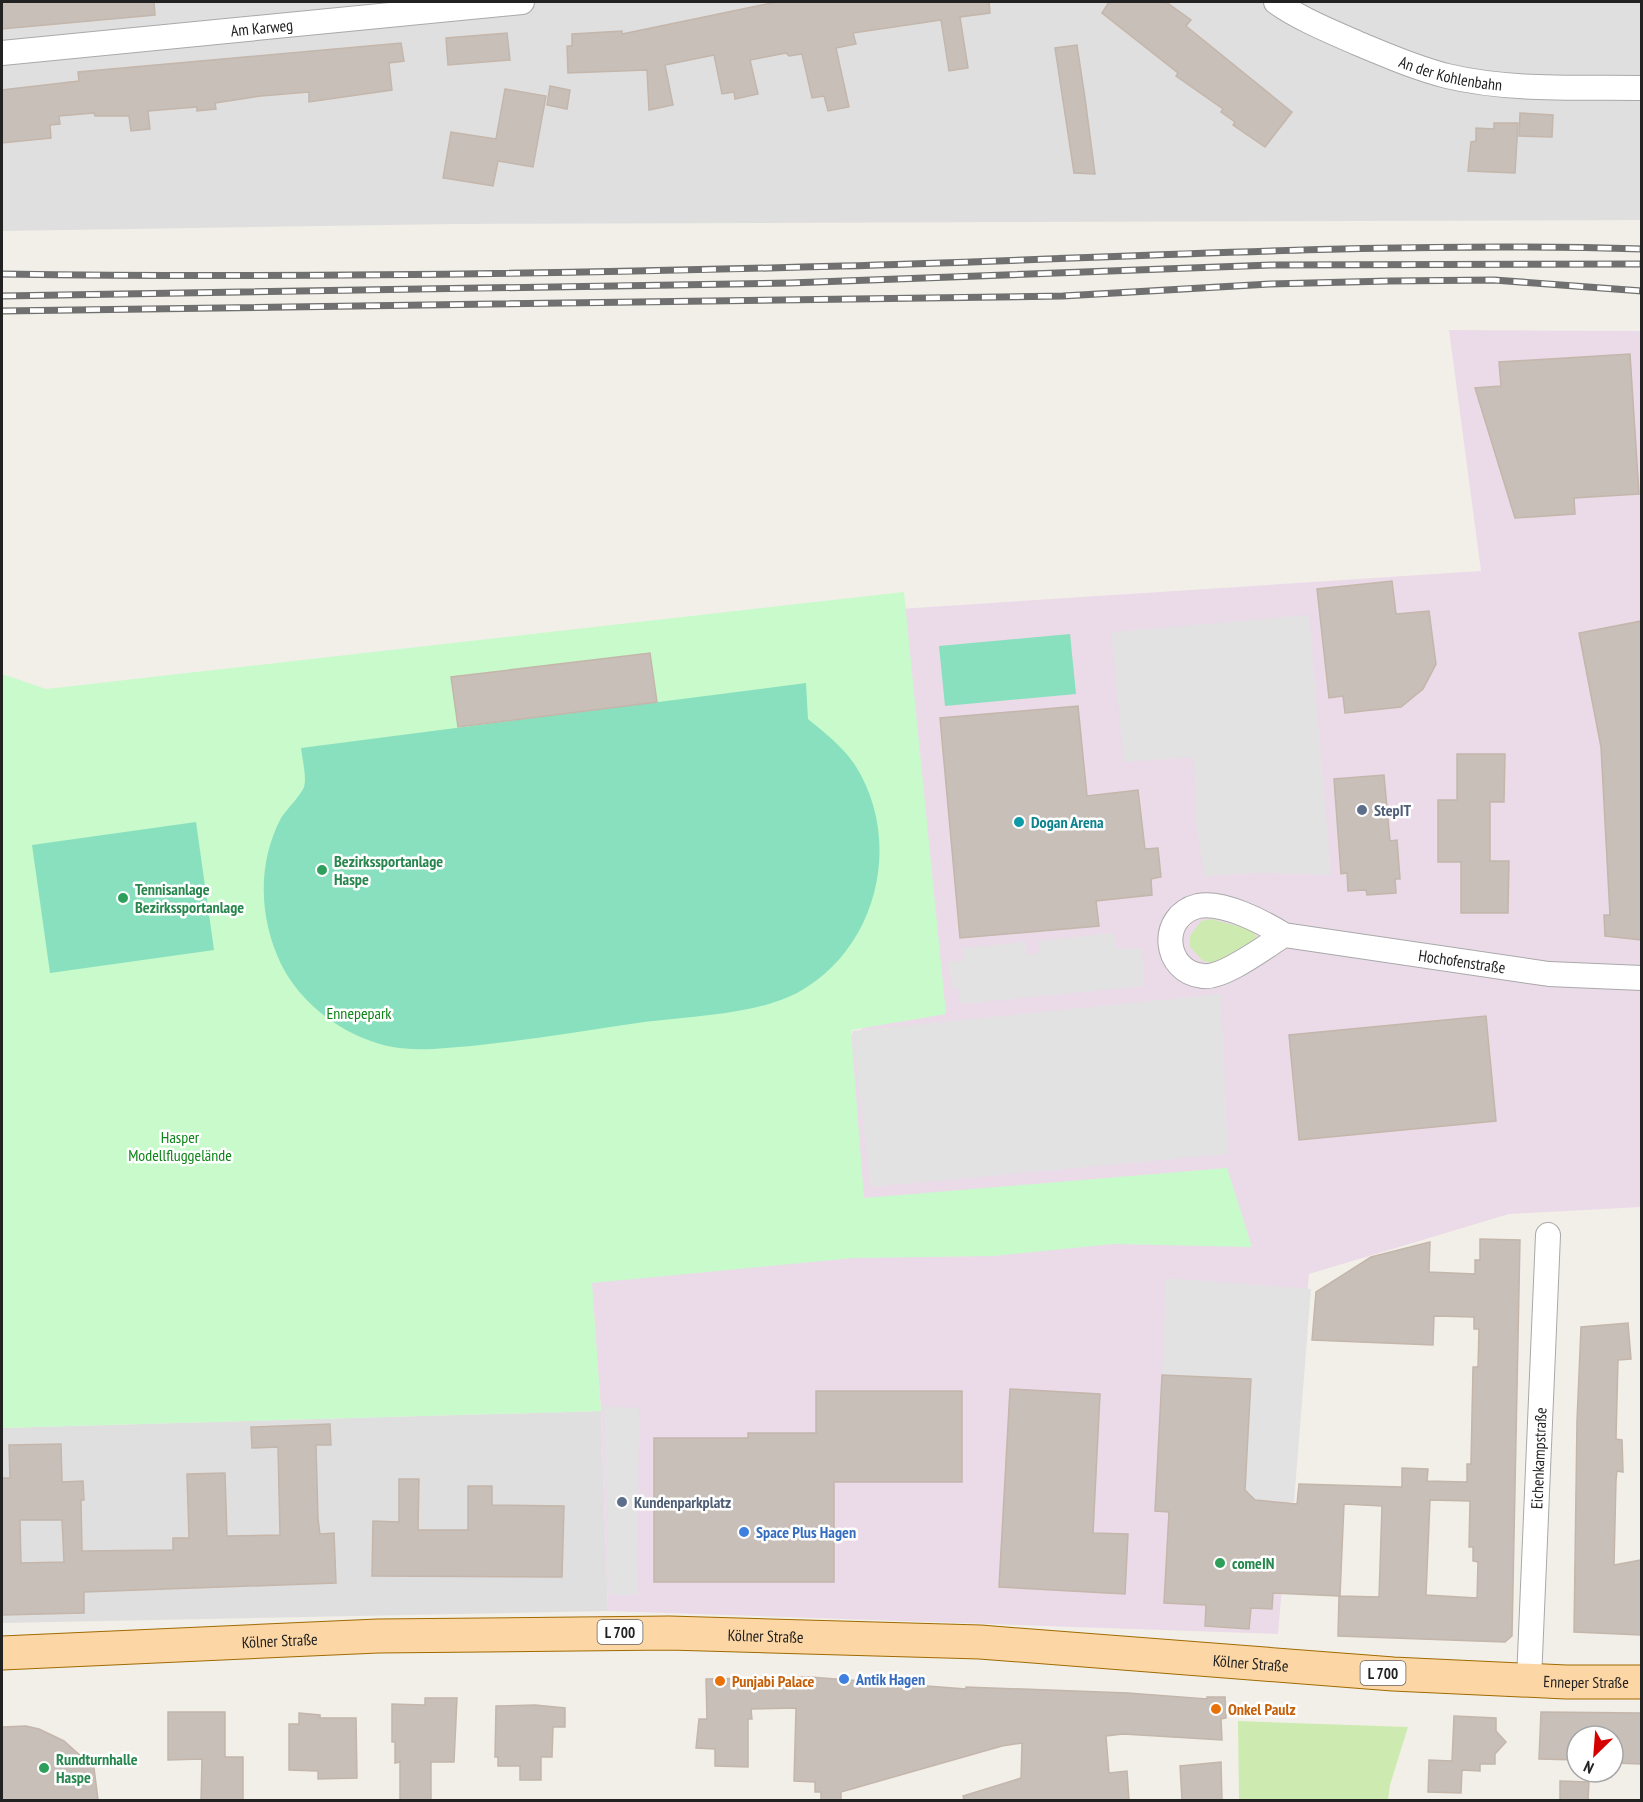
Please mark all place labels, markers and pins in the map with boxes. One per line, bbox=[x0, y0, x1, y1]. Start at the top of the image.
place label: StepIT bbox=[1374, 800, 1411, 820]
marker: StepIT bbox=[1355, 803, 1369, 817]
place label: Dogan Arena bbox=[1031, 812, 1104, 832]
marker: Dogan Arena bbox=[1012, 815, 1026, 829]
place label: Bezirkssportanlage Haspe bbox=[334, 851, 443, 889]
marker: Bezirkssportanlage Haspe bbox=[315, 863, 329, 877]
place label: Tennisanlage Bezirkssportanlage bbox=[135, 879, 244, 917]
marker: Tennisanlage Bezirkssportanlage bbox=[116, 891, 130, 905]
place label: Kundenparkplatz bbox=[634, 1492, 731, 1512]
marker: Kundenparkplatz bbox=[615, 1495, 629, 1509]
place label: Space Plus Hagen bbox=[756, 1522, 856, 1542]
marker: Space Plus Hagen bbox=[737, 1525, 751, 1539]
place label: comeIN bbox=[1232, 1553, 1274, 1573]
marker: comeIN bbox=[1213, 1556, 1227, 1570]
place label: Antik Hagen bbox=[855, 1669, 925, 1689]
place label: Punjabi Palace bbox=[732, 1671, 815, 1691]
marker: Antik Hagen bbox=[837, 1672, 851, 1686]
marker: Punjabi Palace bbox=[713, 1674, 727, 1688]
place label: Onkel Paulz bbox=[1228, 1699, 1295, 1719]
marker: Onkel Paulz bbox=[1209, 1702, 1223, 1716]
place label: Rundturnhalle Haspe bbox=[56, 1749, 138, 1787]
marker: Rundturnhalle Haspe bbox=[37, 1761, 51, 1775]

